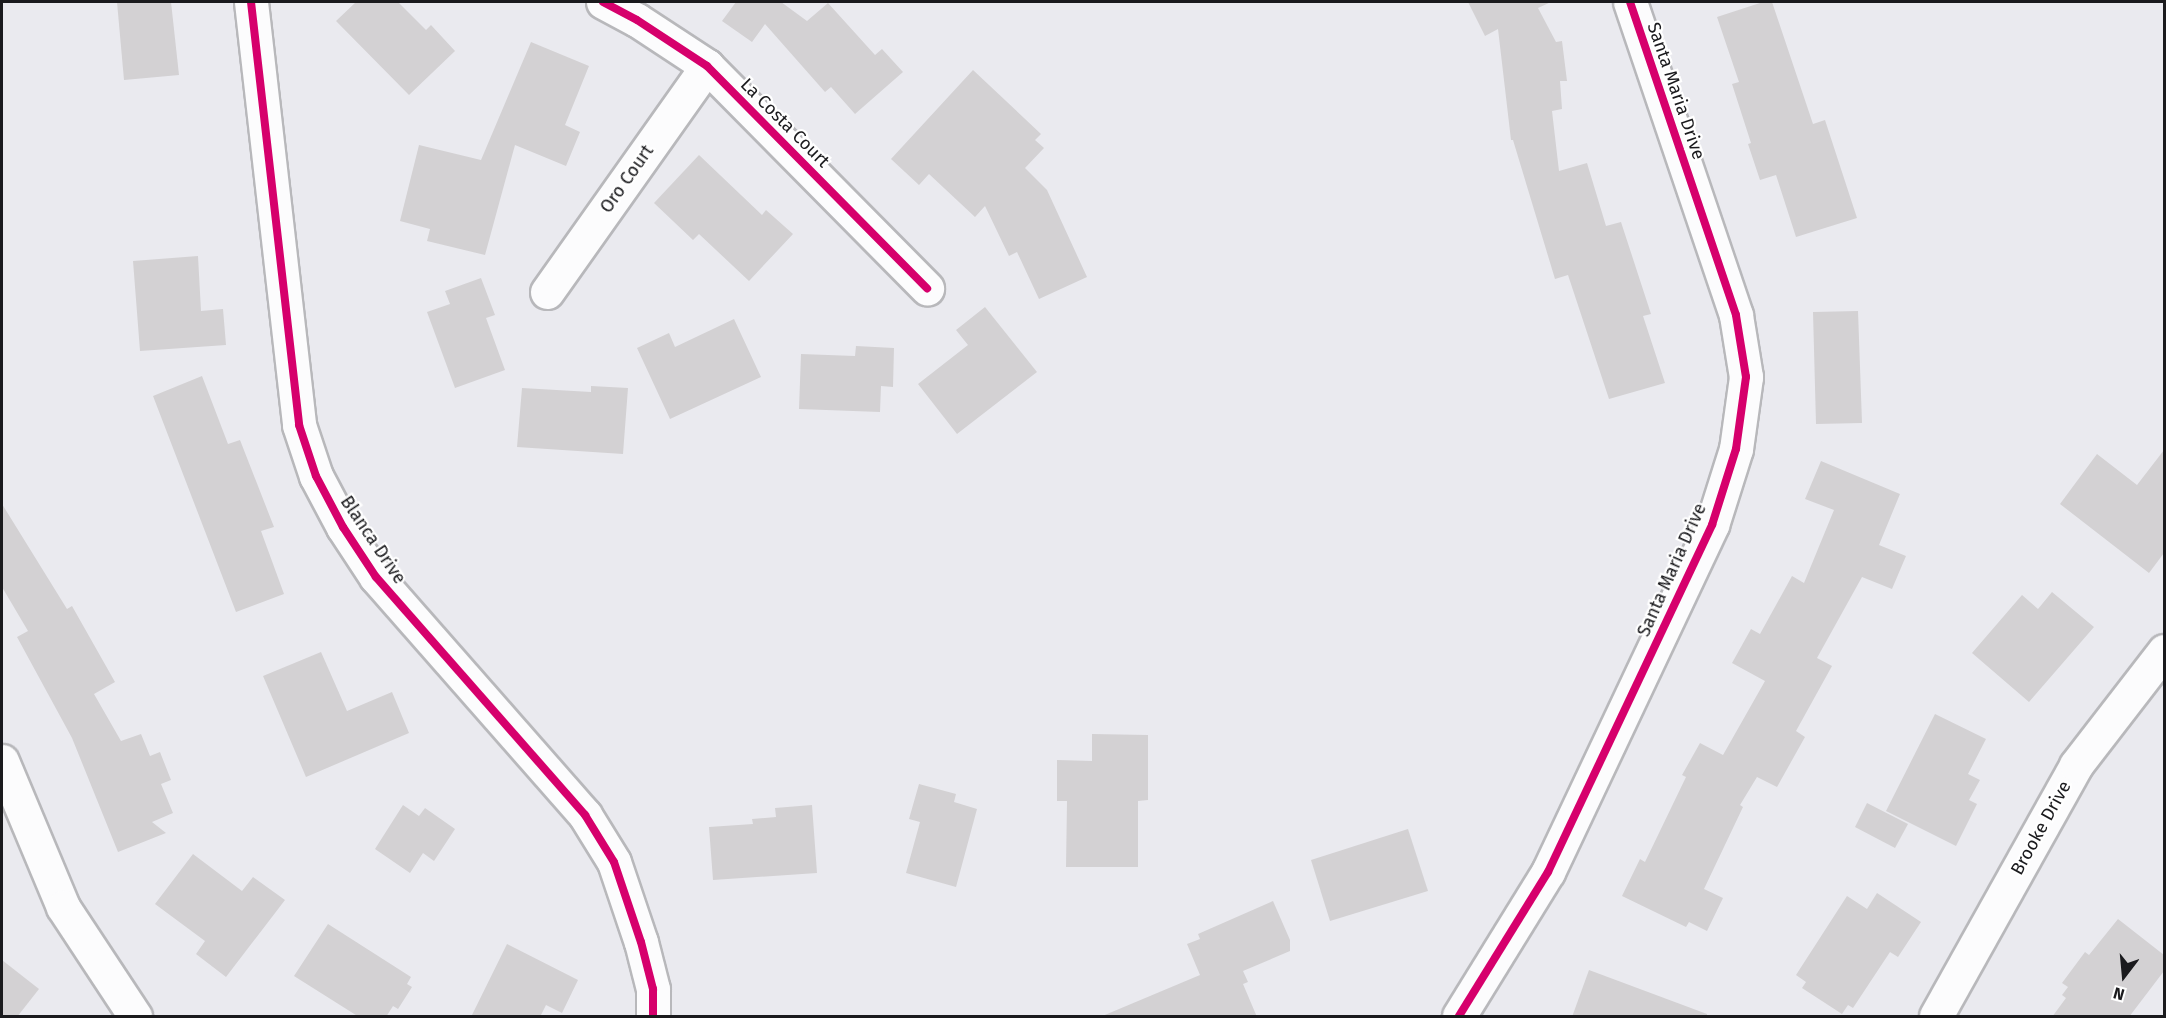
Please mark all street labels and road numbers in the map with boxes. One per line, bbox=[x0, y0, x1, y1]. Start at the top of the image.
street label: Santa Maria Drive bbox=[1642, 20, 1710, 162]
street label: La Costa Court bbox=[736, 74, 834, 172]
street label: Oro Court bbox=[596, 141, 658, 217]
street label: Blanca Drive bbox=[336, 492, 410, 588]
street label: Santa Maria Drive bbox=[1633, 500, 1711, 640]
street label: Brooke Drive bbox=[2006, 777, 2076, 879]

